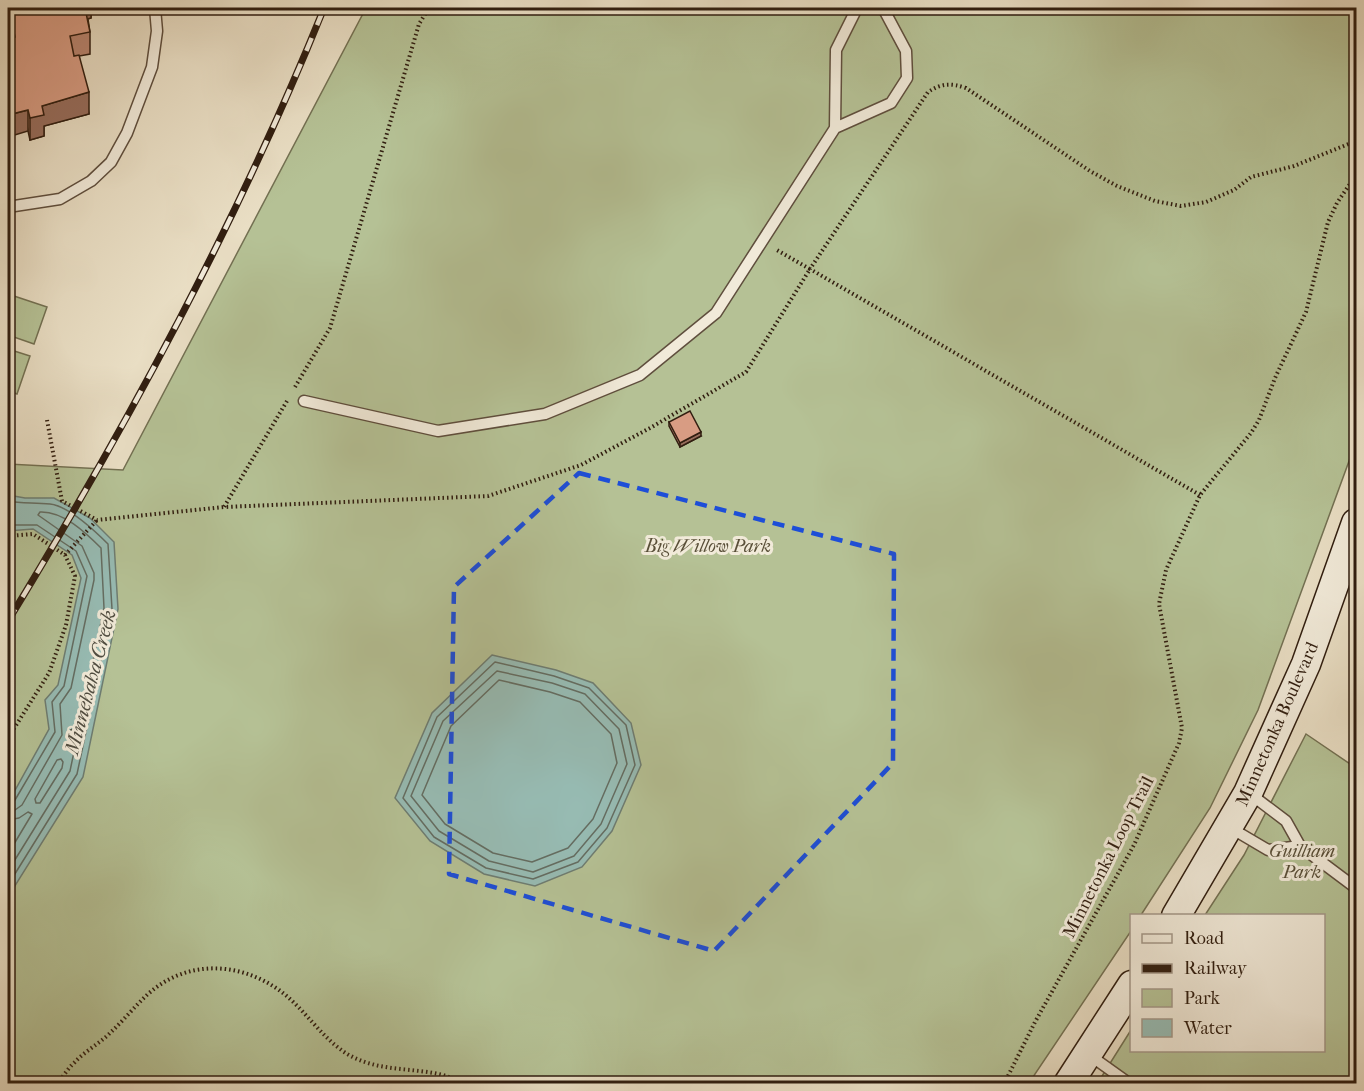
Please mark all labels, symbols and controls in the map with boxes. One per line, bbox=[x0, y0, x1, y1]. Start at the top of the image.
park label: Big Willow Park bbox=[644, 536, 771, 557]
water label: Minnehaha Creek bbox=[60, 607, 121, 759]
street label: Minnetonka Boulevard bbox=[1232, 639, 1323, 810]
street label: Minnetonka Loop Trail bbox=[1059, 773, 1158, 942]
park label: Guilliam Park bbox=[1269, 841, 1335, 883]
legend bbox=[1130, 914, 1325, 1052]
text: Road bbox=[1184, 928, 1224, 949]
text: Railway bbox=[1184, 958, 1248, 979]
text: Park bbox=[1184, 988, 1221, 1009]
text: Water bbox=[1183, 1018, 1232, 1039]

